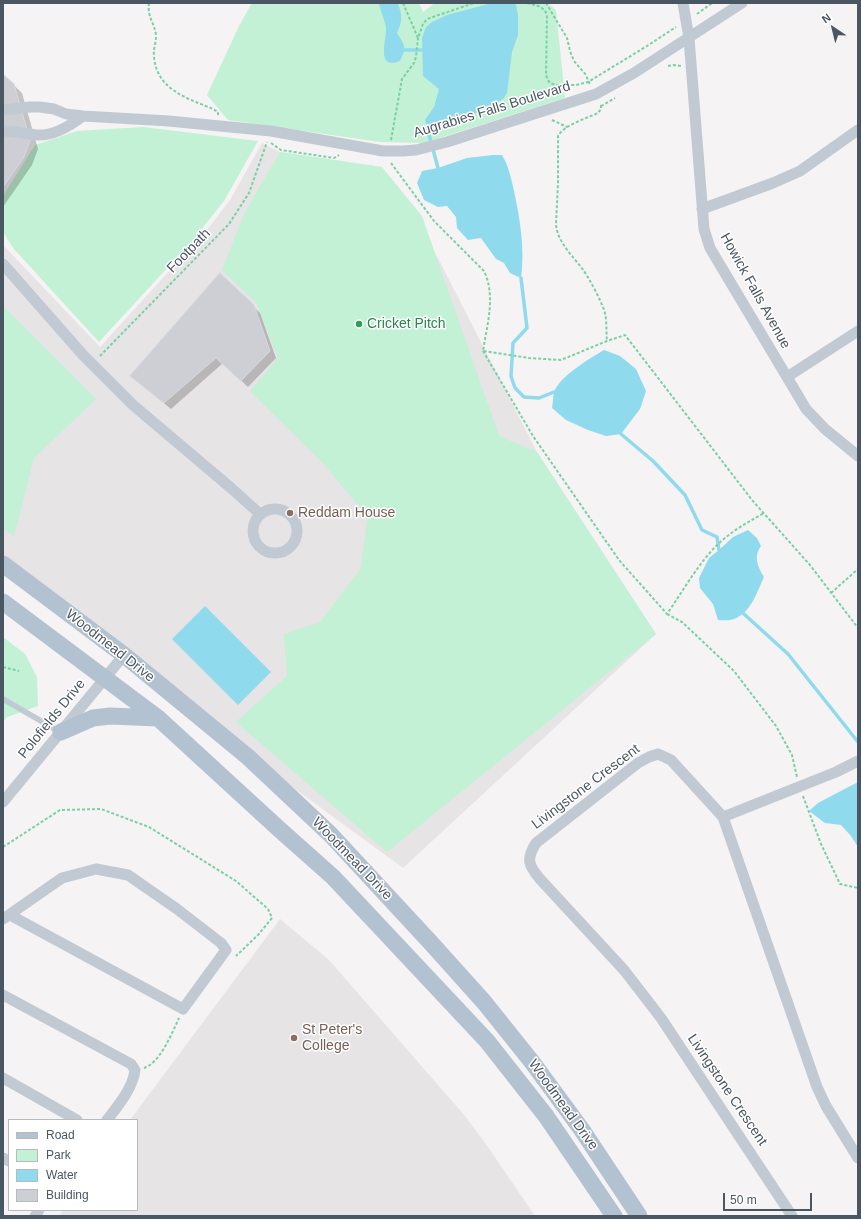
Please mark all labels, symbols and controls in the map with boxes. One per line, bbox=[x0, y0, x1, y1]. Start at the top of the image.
north arrow bbox=[813, 8, 853, 48]
text: N bbox=[819, 11, 833, 25]
street label: Augrabies Falls Boulevard bbox=[411, 78, 573, 142]
street label: Footpath bbox=[164, 225, 214, 277]
street label: Howick Falls Avenue bbox=[716, 230, 794, 352]
place label: Cricket Pitch bbox=[367, 316, 446, 332]
marker: Cricket Pitch bbox=[354, 319, 364, 329]
place label: Reddam House bbox=[298, 505, 395, 521]
marker: Reddam House bbox=[285, 508, 295, 518]
street label: Woodmead Drive bbox=[62, 606, 158, 686]
street label: Polofields Drive bbox=[15, 676, 89, 762]
street label: Livingstone Crescent bbox=[529, 741, 643, 833]
street label: Woodmead Drive bbox=[308, 814, 396, 904]
place label: St Peter's College bbox=[302, 1022, 362, 1054]
street label: Livingstone Crescent bbox=[683, 1031, 771, 1149]
marker: St Peter's College bbox=[289, 1033, 299, 1043]
street label: Woodmead Drive bbox=[524, 1056, 602, 1154]
legend bbox=[8, 1119, 138, 1211]
text: Road bbox=[46, 1128, 75, 1142]
text: Park bbox=[46, 1148, 71, 1162]
text: Water bbox=[46, 1168, 78, 1182]
scale bar bbox=[725, 1185, 814, 1211]
text: Building bbox=[46, 1188, 89, 1202]
text: 50 m bbox=[730, 1193, 757, 1207]

